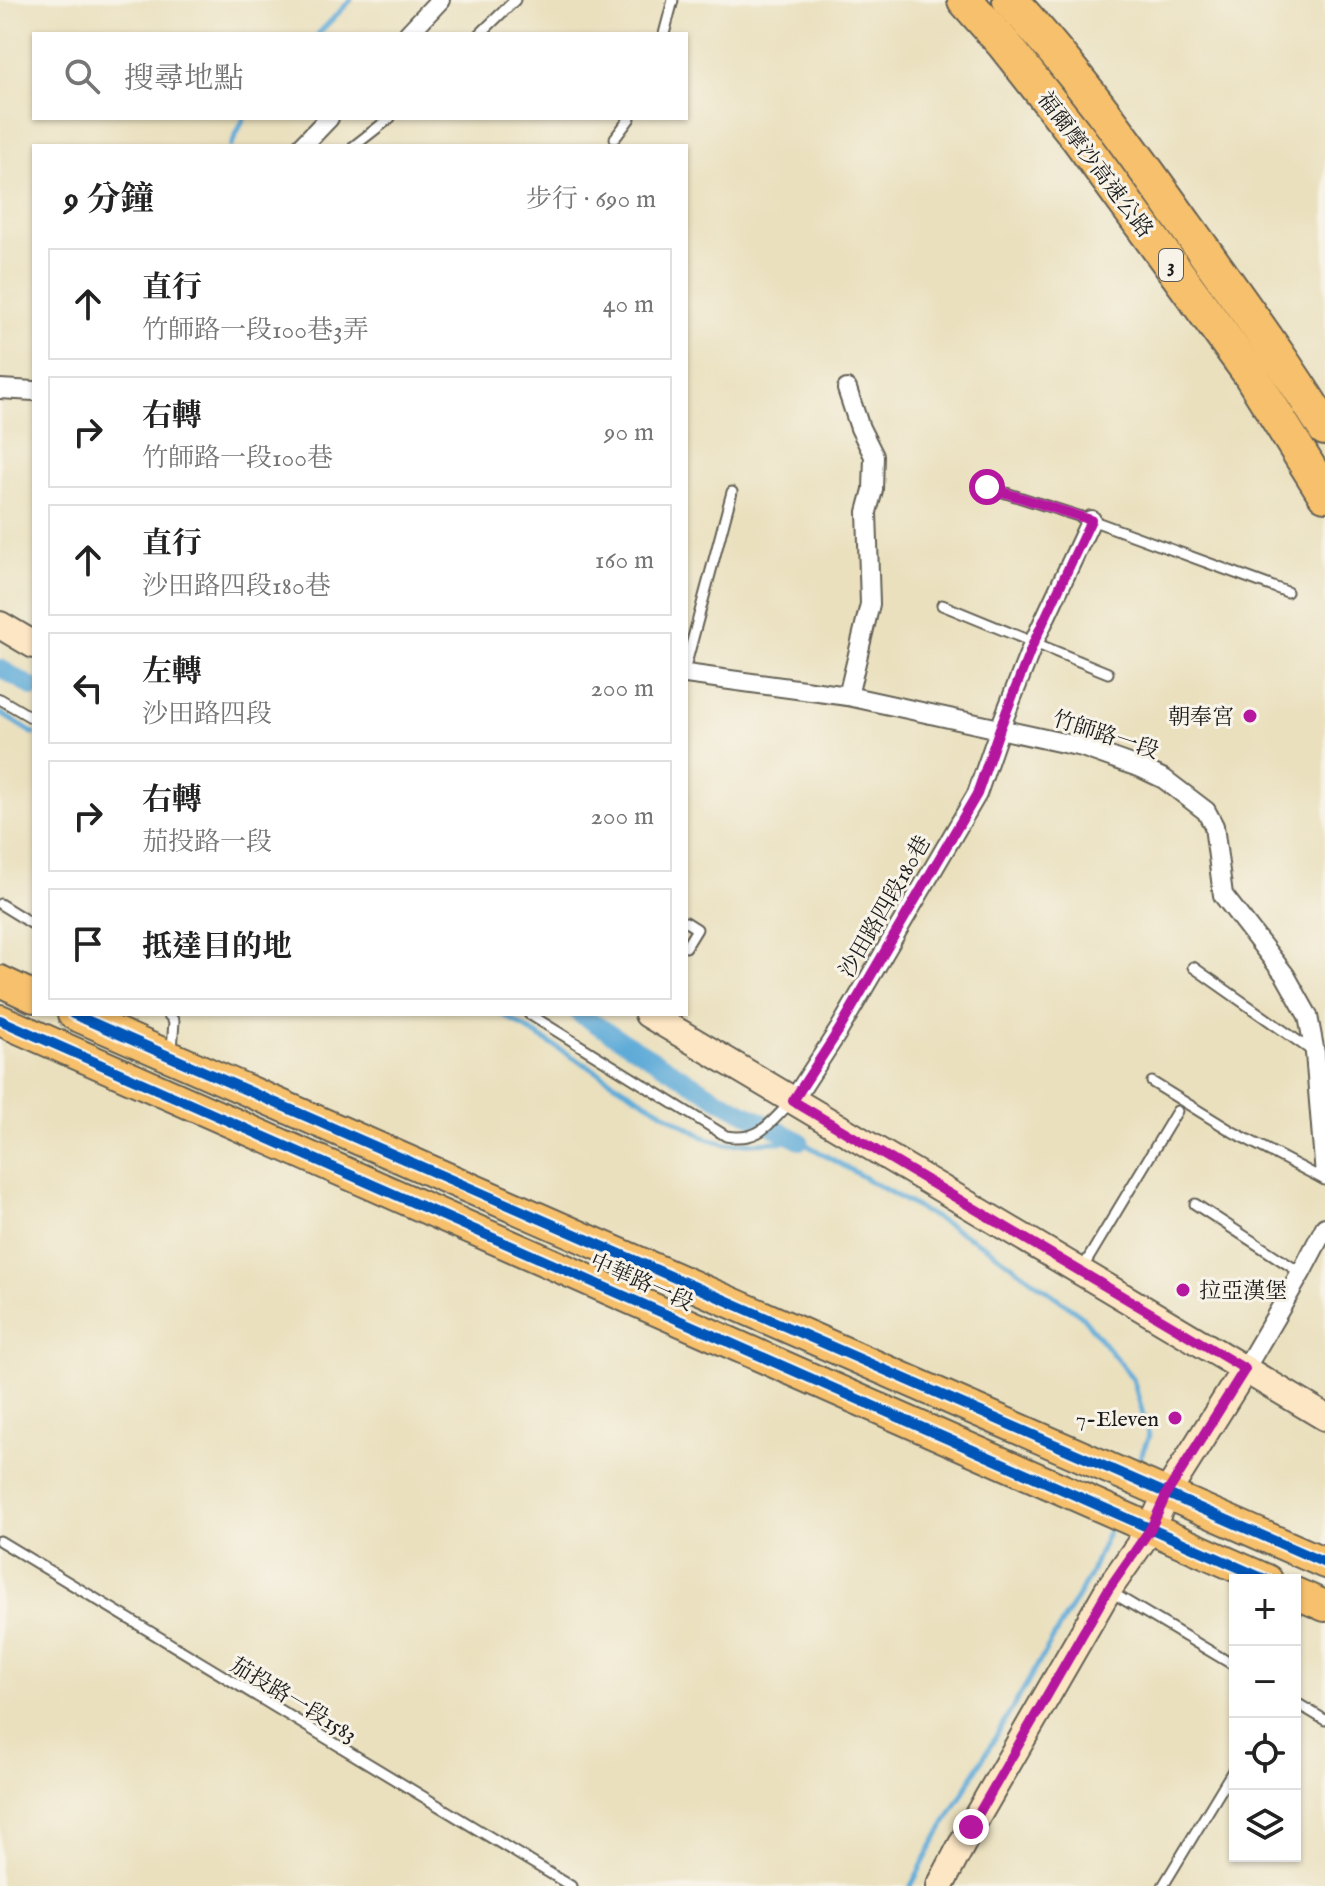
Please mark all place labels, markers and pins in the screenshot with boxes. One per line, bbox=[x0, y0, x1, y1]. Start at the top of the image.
place label: 朝奉宮 bbox=[1168, 704, 1234, 732]
marker: 朝奉宮 bbox=[1241, 707, 1259, 725]
place label: 拉亞漢堡 bbox=[1199, 1278, 1287, 1306]
marker: 拉亞漢堡 bbox=[1174, 1281, 1192, 1299]
place label: 7-Eleven bbox=[1076, 1406, 1159, 1434]
marker: 7-Eleven bbox=[1166, 1409, 1184, 1427]

